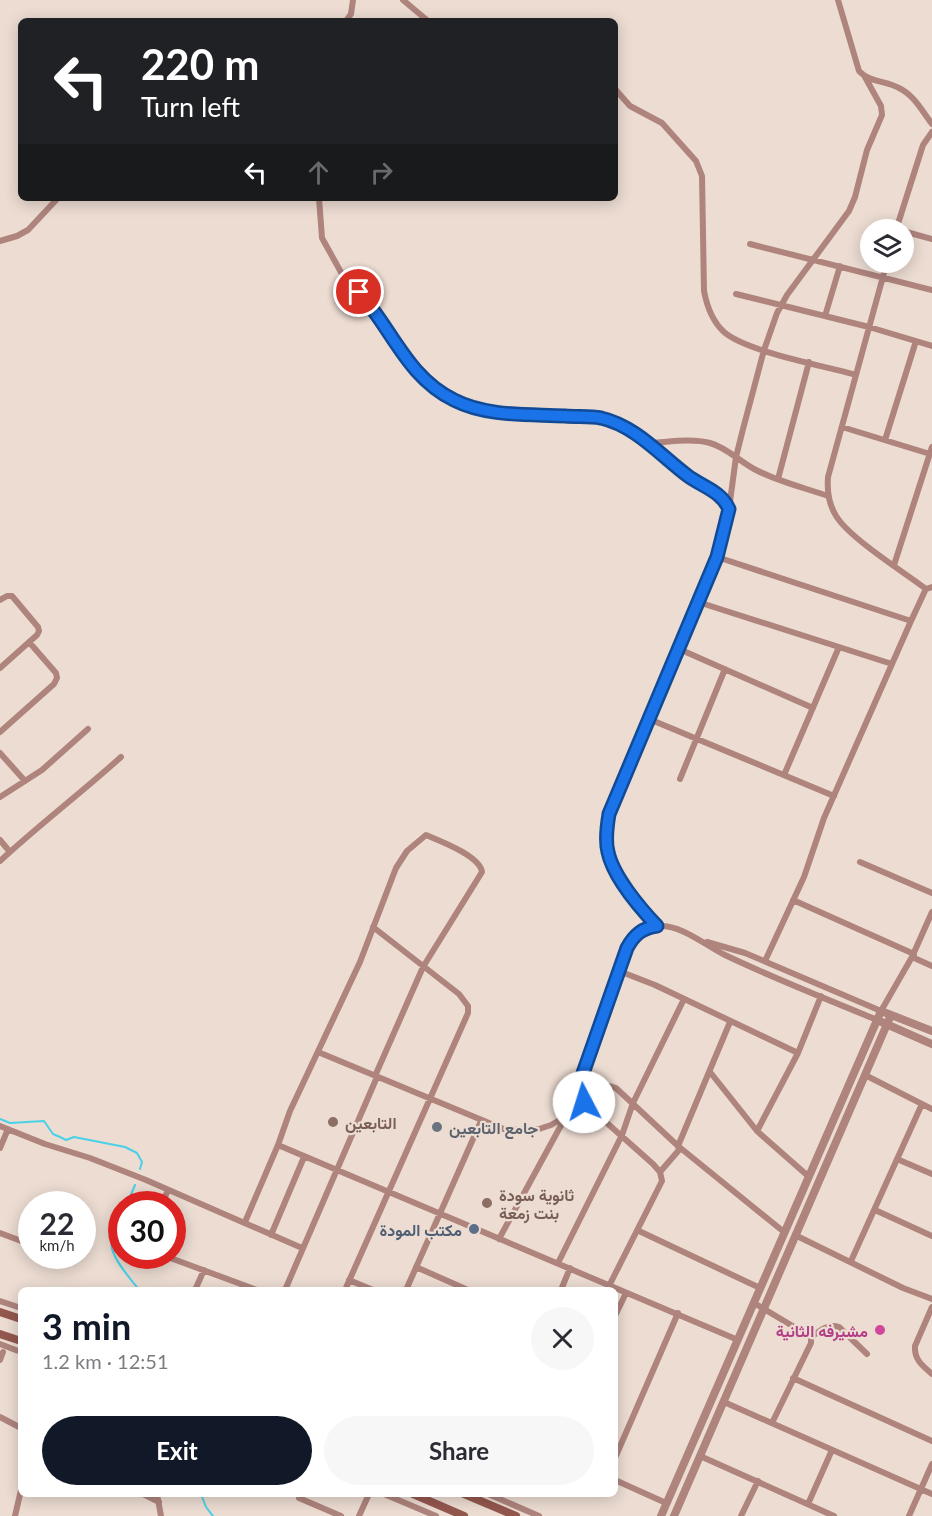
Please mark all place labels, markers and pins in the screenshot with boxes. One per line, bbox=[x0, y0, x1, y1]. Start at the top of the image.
pin bbox=[333, 266, 384, 317]
place label: التابعين bbox=[345, 1113, 397, 1133]
marker: التابعين bbox=[326, 1115, 340, 1129]
place label: جامع التابعين bbox=[449, 1118, 538, 1140]
marker: جامع التابعين bbox=[430, 1120, 444, 1134]
place label: ثانوية سودة بنت زمعة bbox=[499, 1185, 574, 1224]
marker: ثانوية سودة بنت زمعة bbox=[480, 1196, 494, 1210]
place label: مكتب المودة bbox=[379, 1220, 462, 1241]
marker: مكتب المودة bbox=[467, 1222, 481, 1236]
place label: مشيرفه الثانية bbox=[776, 1321, 868, 1342]
marker: مشيرفه الثانية bbox=[873, 1323, 887, 1337]

